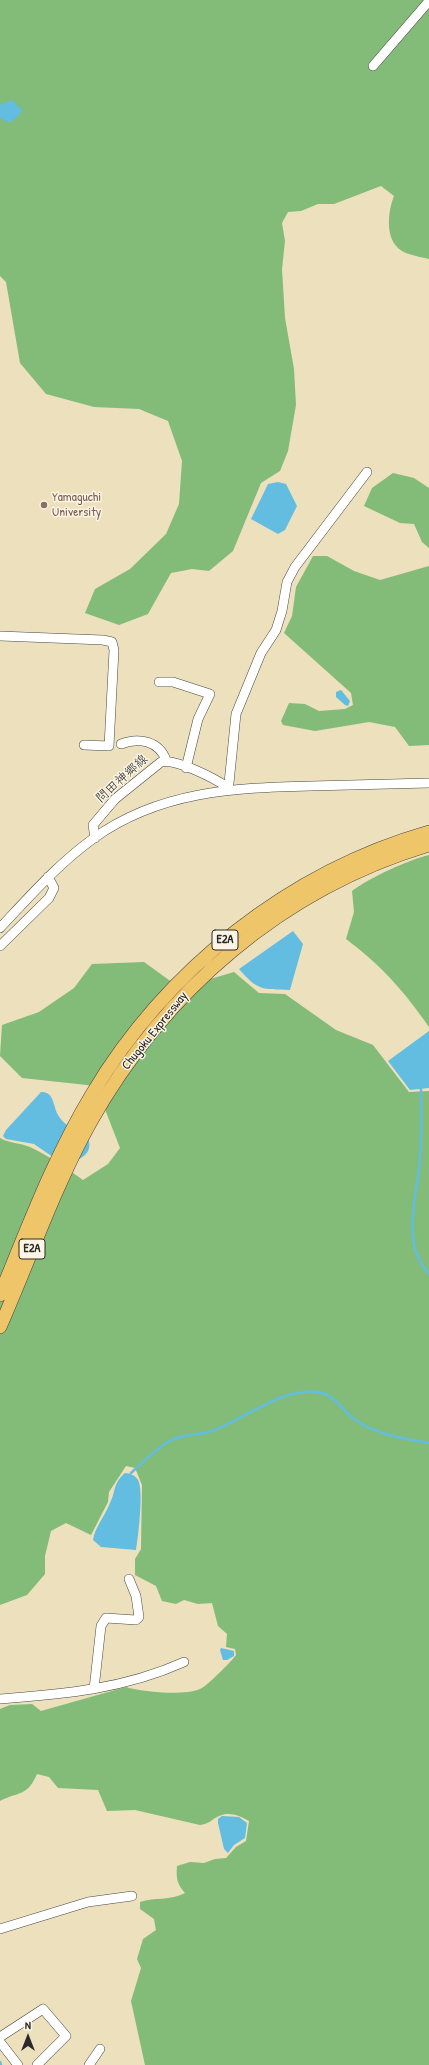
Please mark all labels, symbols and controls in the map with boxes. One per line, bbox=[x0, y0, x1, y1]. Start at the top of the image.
place label: Yamaguchi University bbox=[52, 490, 101, 521]
marker: Yamaguchi University bbox=[39, 500, 49, 510]
street label: 問田神郷線 bbox=[93, 751, 151, 807]
road number: E2A bbox=[212, 930, 238, 950]
street label: Chugoku Expressway bbox=[119, 989, 191, 1073]
road number: E2A bbox=[19, 1239, 45, 1259]
north arrow bbox=[8, 2017, 48, 2057]
text: N bbox=[25, 2018, 31, 2032]

